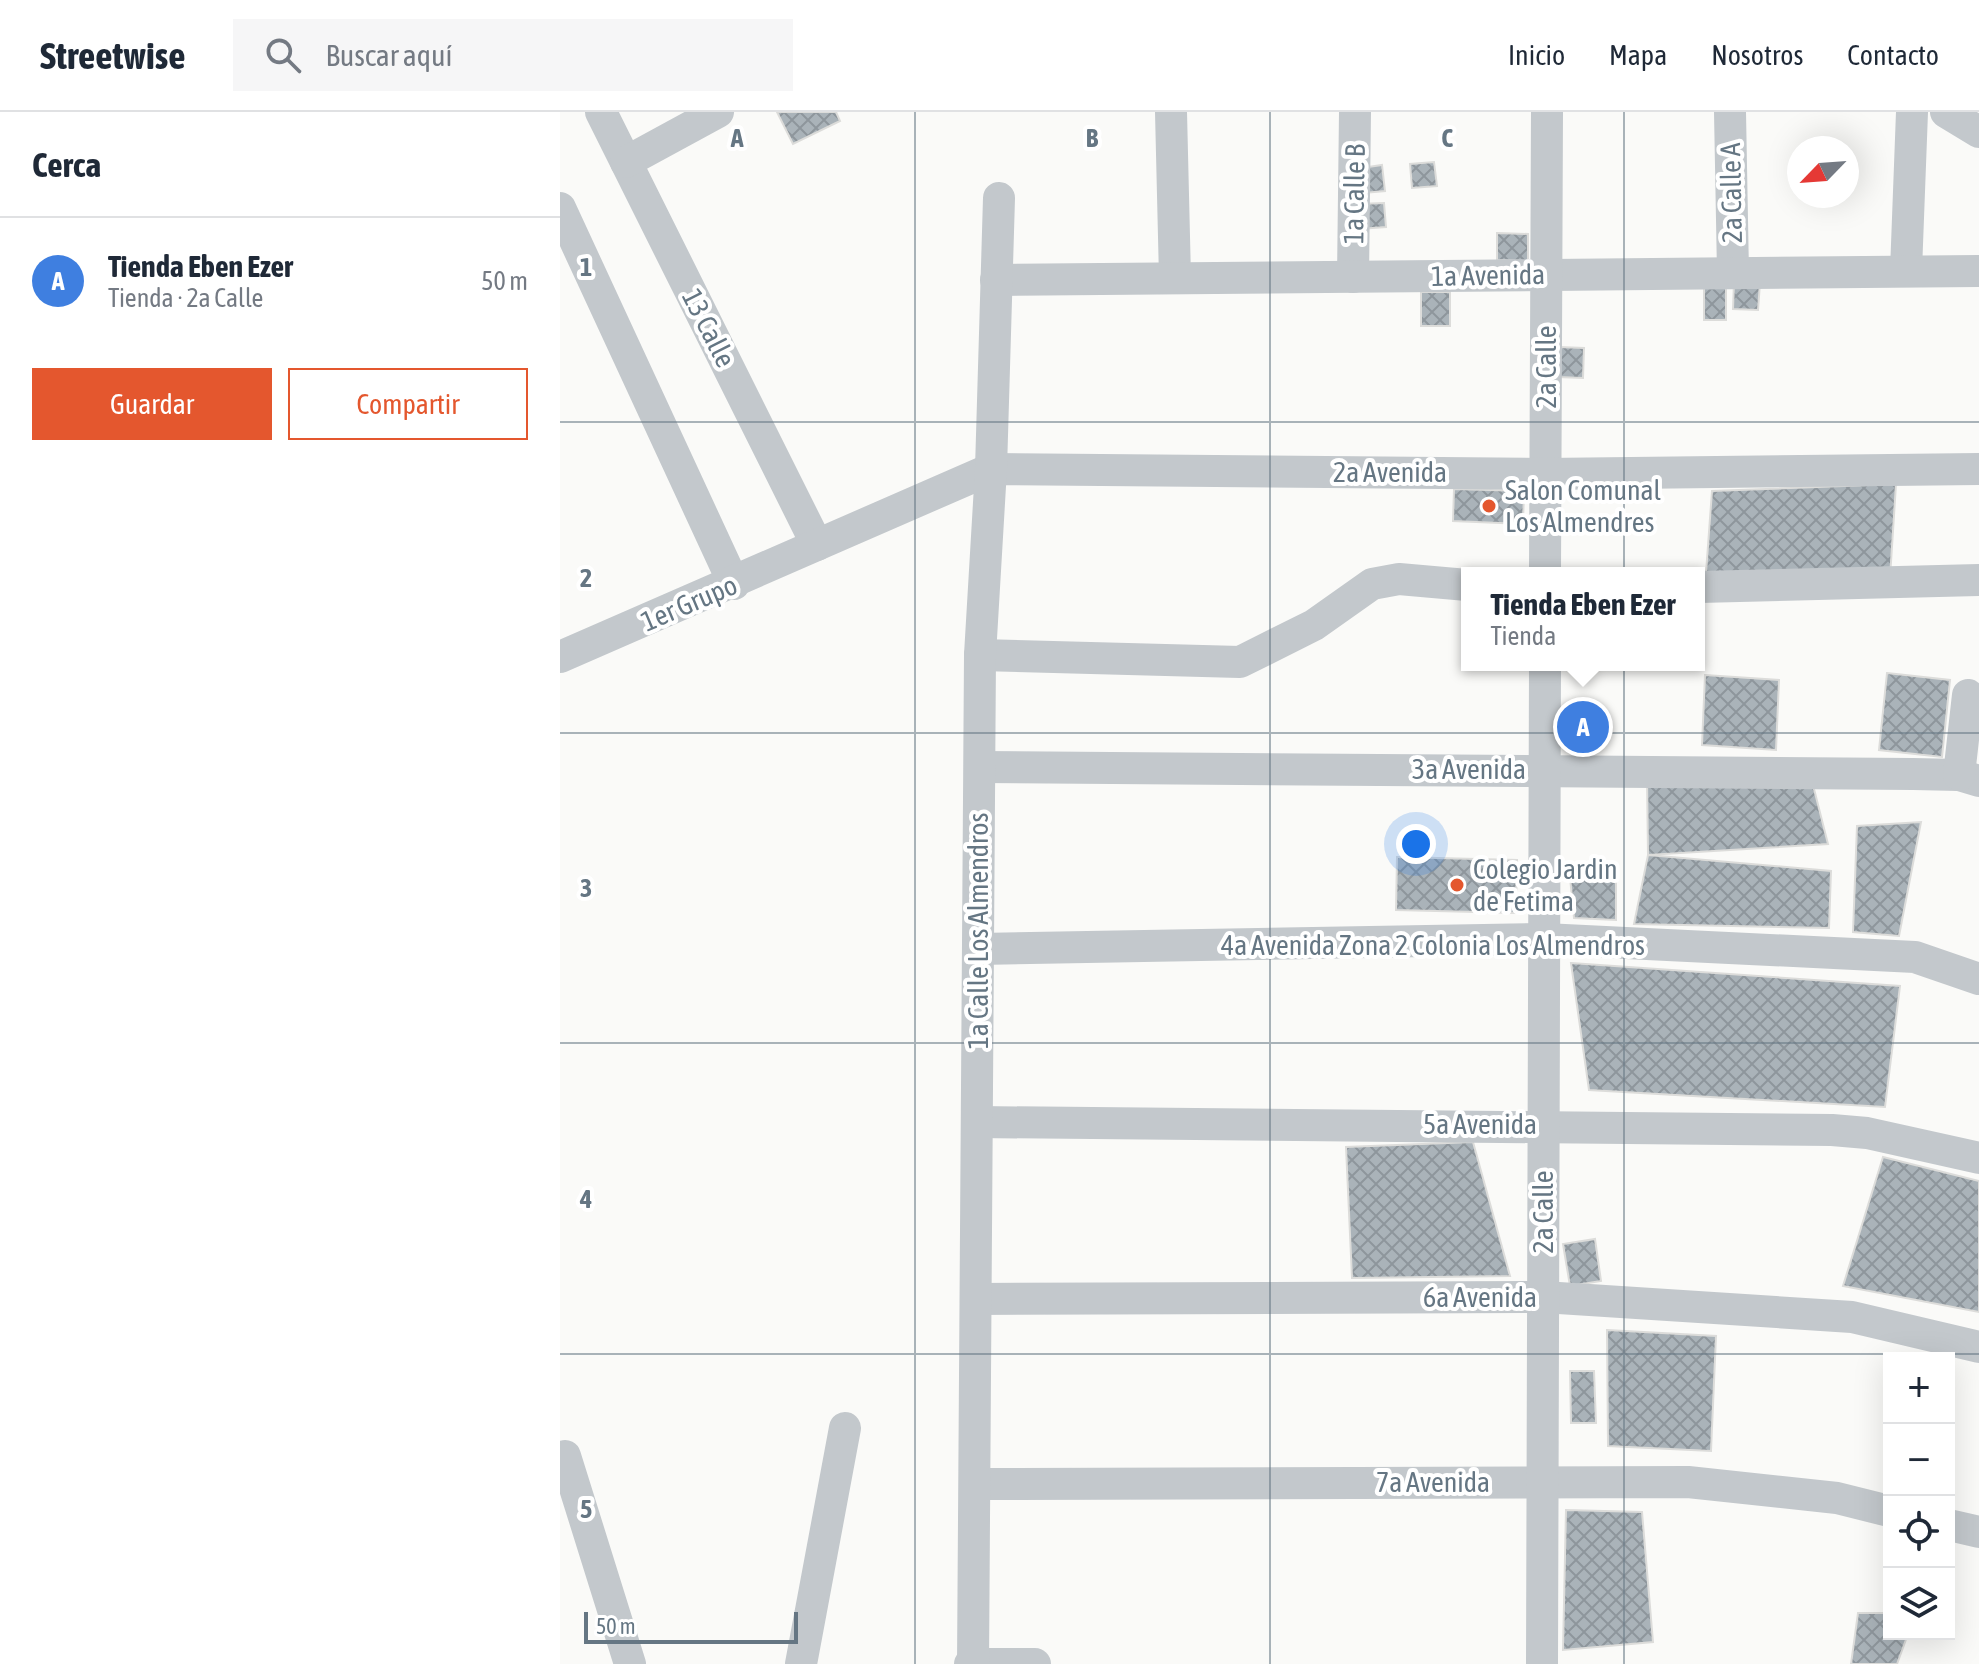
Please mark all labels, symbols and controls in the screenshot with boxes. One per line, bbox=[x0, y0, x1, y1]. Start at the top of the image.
search box bbox=[233, 19, 793, 91]
icon: search bbox=[261, 33, 305, 77]
text: Streetwise bbox=[40, 34, 185, 77]
text: Buscar aquí bbox=[325, 38, 452, 72]
text: Inicio bbox=[1508, 39, 1565, 71]
text: Mapa bbox=[1609, 39, 1667, 71]
text: Nosotros bbox=[1711, 39, 1803, 71]
text: Contacto bbox=[1847, 39, 1939, 71]
text: A bbox=[730, 123, 744, 153]
text: B bbox=[1086, 123, 1099, 153]
text: C bbox=[1441, 123, 1453, 153]
north arrow bbox=[1787, 136, 1859, 208]
street label: 2a Calle A bbox=[1714, 142, 1748, 244]
street label: 1a Calle B bbox=[1337, 144, 1371, 244]
text: Cerca bbox=[32, 145, 101, 184]
text: Tienda Eben Ezer bbox=[108, 249, 293, 283]
text: 1 bbox=[580, 252, 592, 282]
street label: 1a Avenida bbox=[1431, 258, 1545, 292]
text: A bbox=[52, 266, 64, 296]
text: 50 m bbox=[481, 266, 528, 296]
text: Tienda · 2a Calle bbox=[108, 283, 263, 313]
street label: 13 Calle bbox=[676, 284, 742, 372]
street label: 2a Calle bbox=[1530, 326, 1562, 408]
button: Guardar bbox=[32, 368, 272, 440]
button: Compartir bbox=[288, 368, 528, 440]
street label: 2a Avenida bbox=[1333, 456, 1447, 488]
place label: Salon Comunal Los Almendres bbox=[1505, 474, 1662, 538]
marker: Salon Comunal Los Almendres bbox=[1480, 497, 1498, 515]
text: 2 bbox=[580, 563, 592, 593]
popup bbox=[1461, 567, 1705, 671]
street label: 1er Grupo bbox=[636, 569, 742, 637]
text: Tienda Eben Ezer bbox=[1491, 587, 1675, 621]
text: Tienda bbox=[1491, 621, 1556, 651]
pin: A bbox=[1557, 697, 1609, 757]
street label: 3a Avenida bbox=[1412, 753, 1526, 785]
street label: 1a Calle Los Almendros bbox=[962, 813, 994, 1049]
your location bbox=[1396, 824, 1436, 864]
place label: Colegio Jardin de Fetima bbox=[1473, 853, 1618, 917]
text: 3 bbox=[580, 873, 592, 903]
marker: Colegio Jardin de Fetima bbox=[1448, 876, 1466, 894]
street label: 4a Avenida Zona 2 Colonia Los Almendros bbox=[1221, 929, 1645, 961]
street label: 5a Avenida bbox=[1423, 1108, 1537, 1140]
street label: 2a Calle bbox=[1527, 1171, 1559, 1253]
text: 4 bbox=[579, 1184, 592, 1214]
street label: 6a Avenida bbox=[1423, 1281, 1537, 1313]
map controls bbox=[1883, 1352, 1955, 1640]
button: + bbox=[1883, 1352, 1955, 1424]
button: − bbox=[1883, 1424, 1955, 1496]
street label: 7a Avenida bbox=[1376, 1466, 1490, 1498]
text: 5 bbox=[580, 1494, 592, 1524]
button: locate bbox=[1883, 1496, 1955, 1568]
button: layers bbox=[1883, 1568, 1955, 1640]
scale bar bbox=[584, 1608, 798, 1644]
text: 50 m bbox=[596, 1613, 636, 1639]

